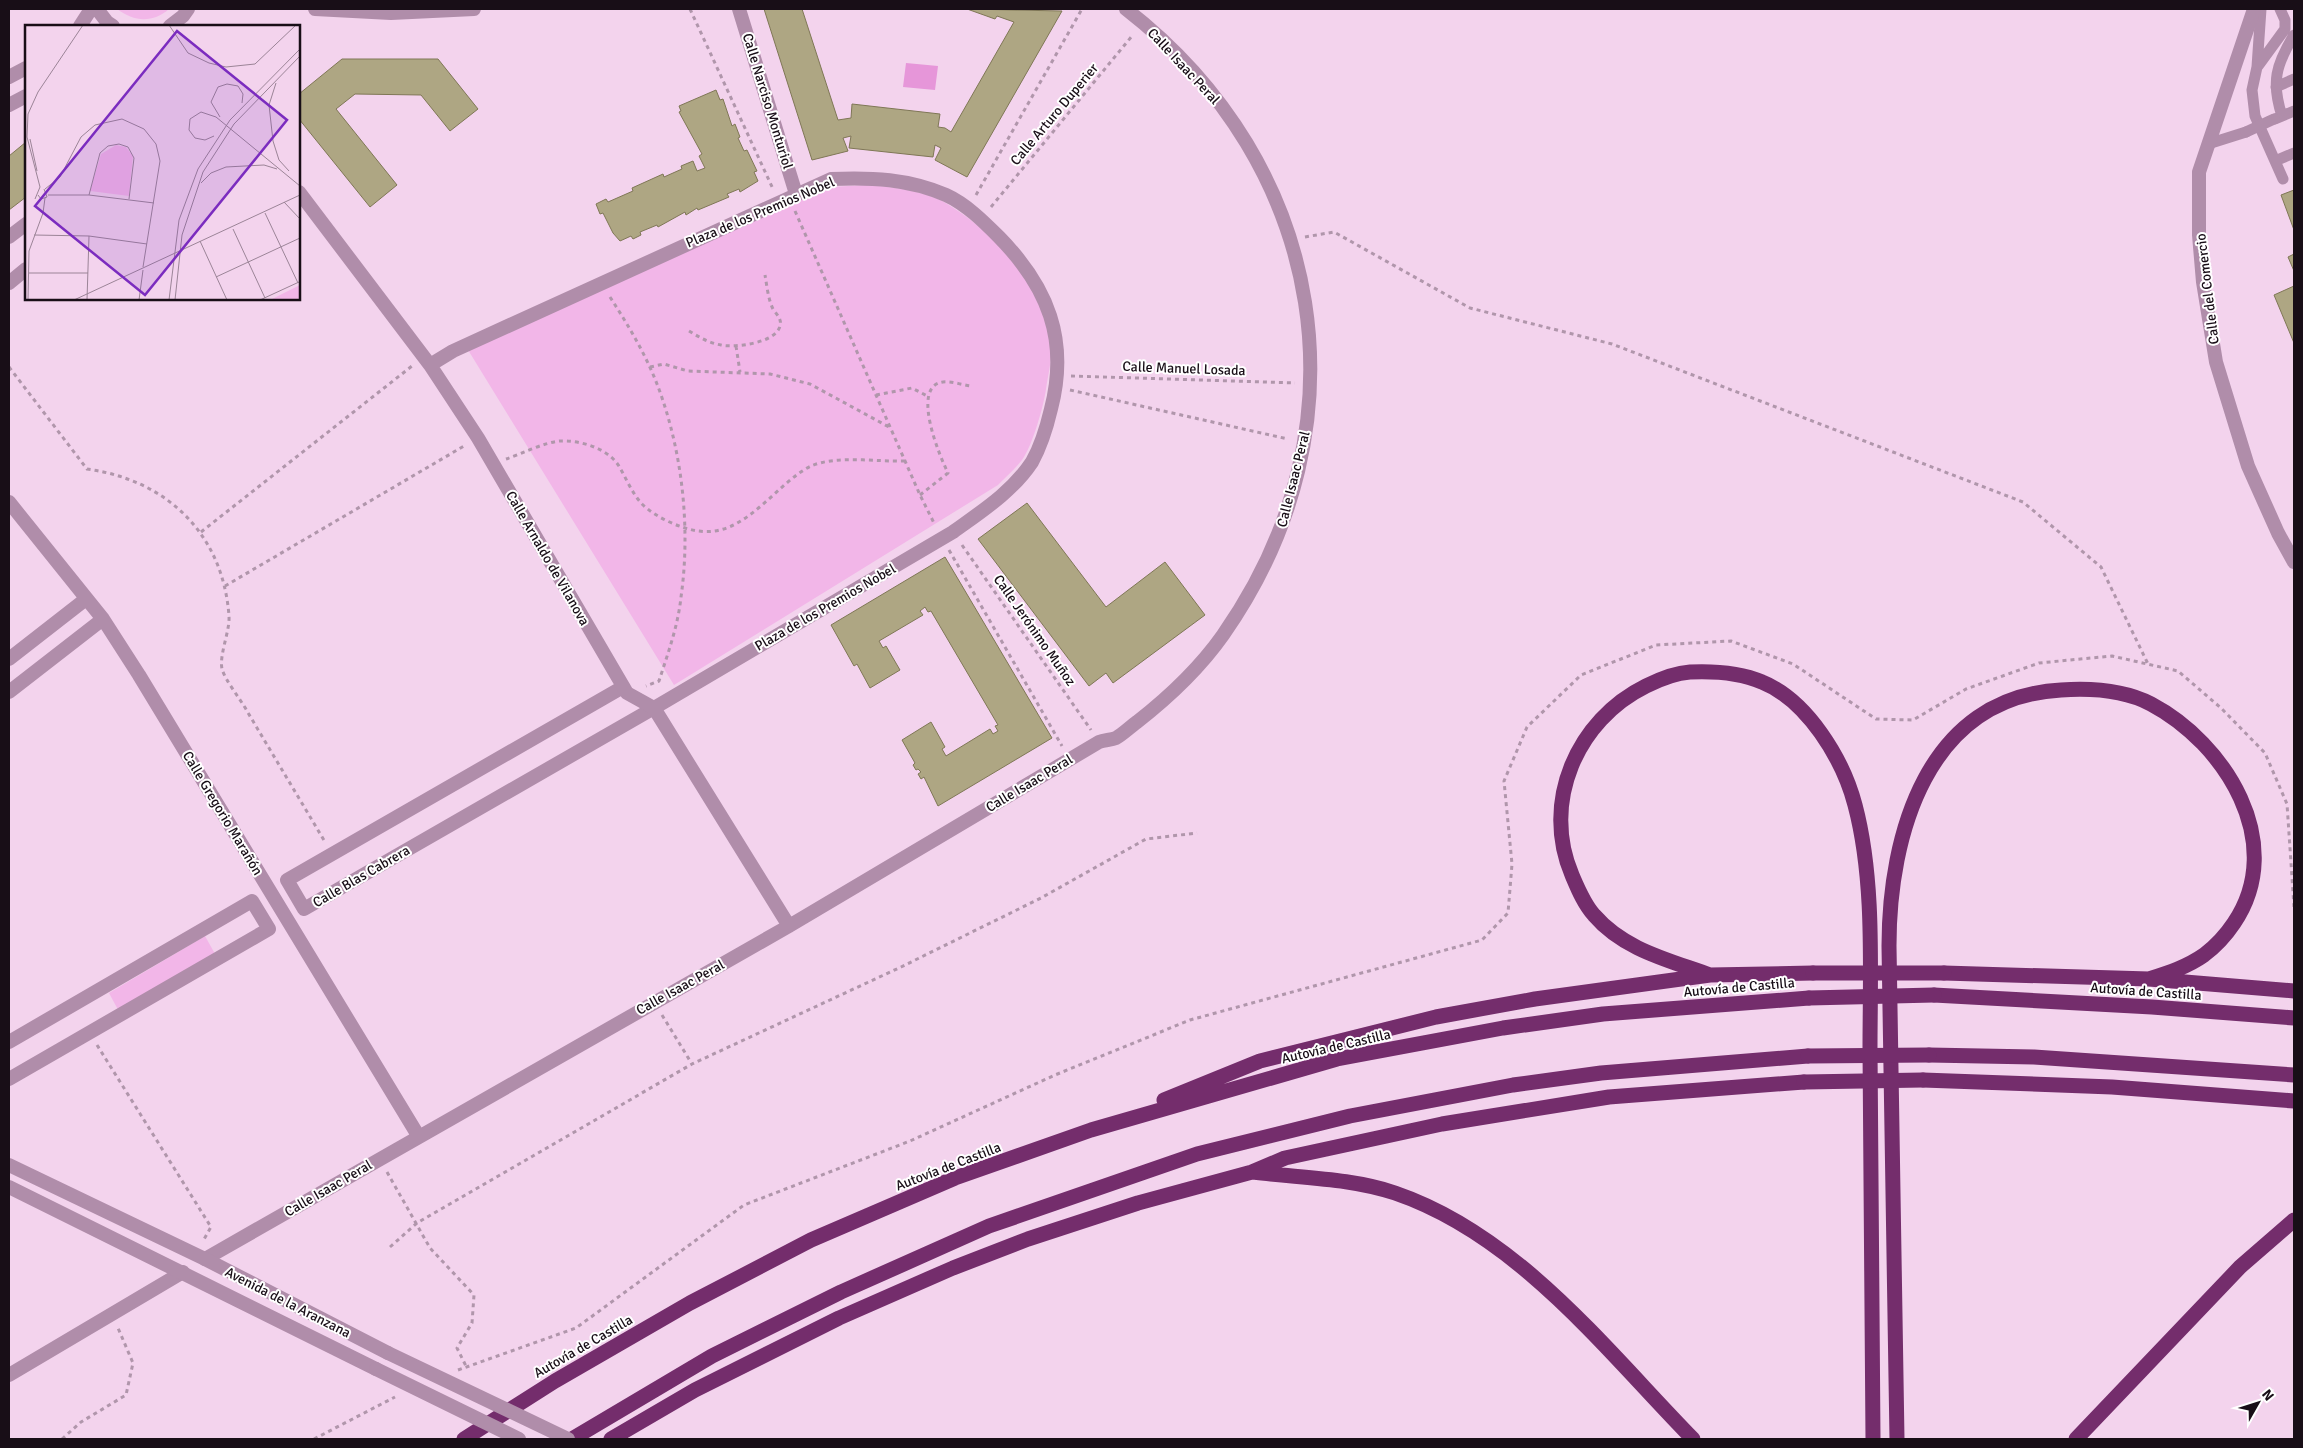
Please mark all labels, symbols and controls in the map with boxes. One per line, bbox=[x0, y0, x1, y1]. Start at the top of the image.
inset map bbox=[25, 25, 300, 300]
street label: Calle Isaac Peral bbox=[1144, 25, 1223, 108]
street label: Calle Narciso Monturiol bbox=[739, 31, 796, 171]
street label: Calle Arturo Duperier bbox=[1007, 59, 1103, 169]
street label: Plaza de los Premios Nobel bbox=[683, 173, 837, 252]
street label: Calle del Comercio bbox=[2192, 233, 2223, 345]
street label: Calle Manuel Losada bbox=[1122, 358, 1246, 379]
street label: Calle Isaac Peral bbox=[1273, 429, 1314, 529]
street label: Calle Arnaldo de Vilanova bbox=[502, 488, 593, 629]
street label: Plaza de los Premios Nobel bbox=[752, 560, 899, 655]
street label: Calle Jerónimo Muñoz bbox=[990, 571, 1079, 689]
street label: Calle Gregorio Marañón bbox=[179, 748, 266, 878]
street label: Calle Isaac Peral bbox=[983, 751, 1076, 816]
street label: Calle Blas Cabrera bbox=[310, 842, 413, 911]
street label: Calle Isaac Peral bbox=[633, 956, 727, 1019]
street label: Autovía de Castilla bbox=[1683, 974, 1795, 1001]
street label: Autovía de Castilla bbox=[2090, 979, 2202, 1004]
street label: Autovía de Castilla bbox=[1280, 1026, 1392, 1067]
street label: Autovía de Castilla bbox=[893, 1139, 1003, 1194]
street label: Calle Isaac Peral bbox=[281, 1156, 375, 1220]
street label: Avenida de la Aranzana bbox=[222, 1263, 353, 1342]
street label: Autovía de Castilla bbox=[531, 1311, 636, 1382]
north arrow bbox=[2233, 1378, 2283, 1428]
text: N bbox=[2258, 1386, 2277, 1404]

